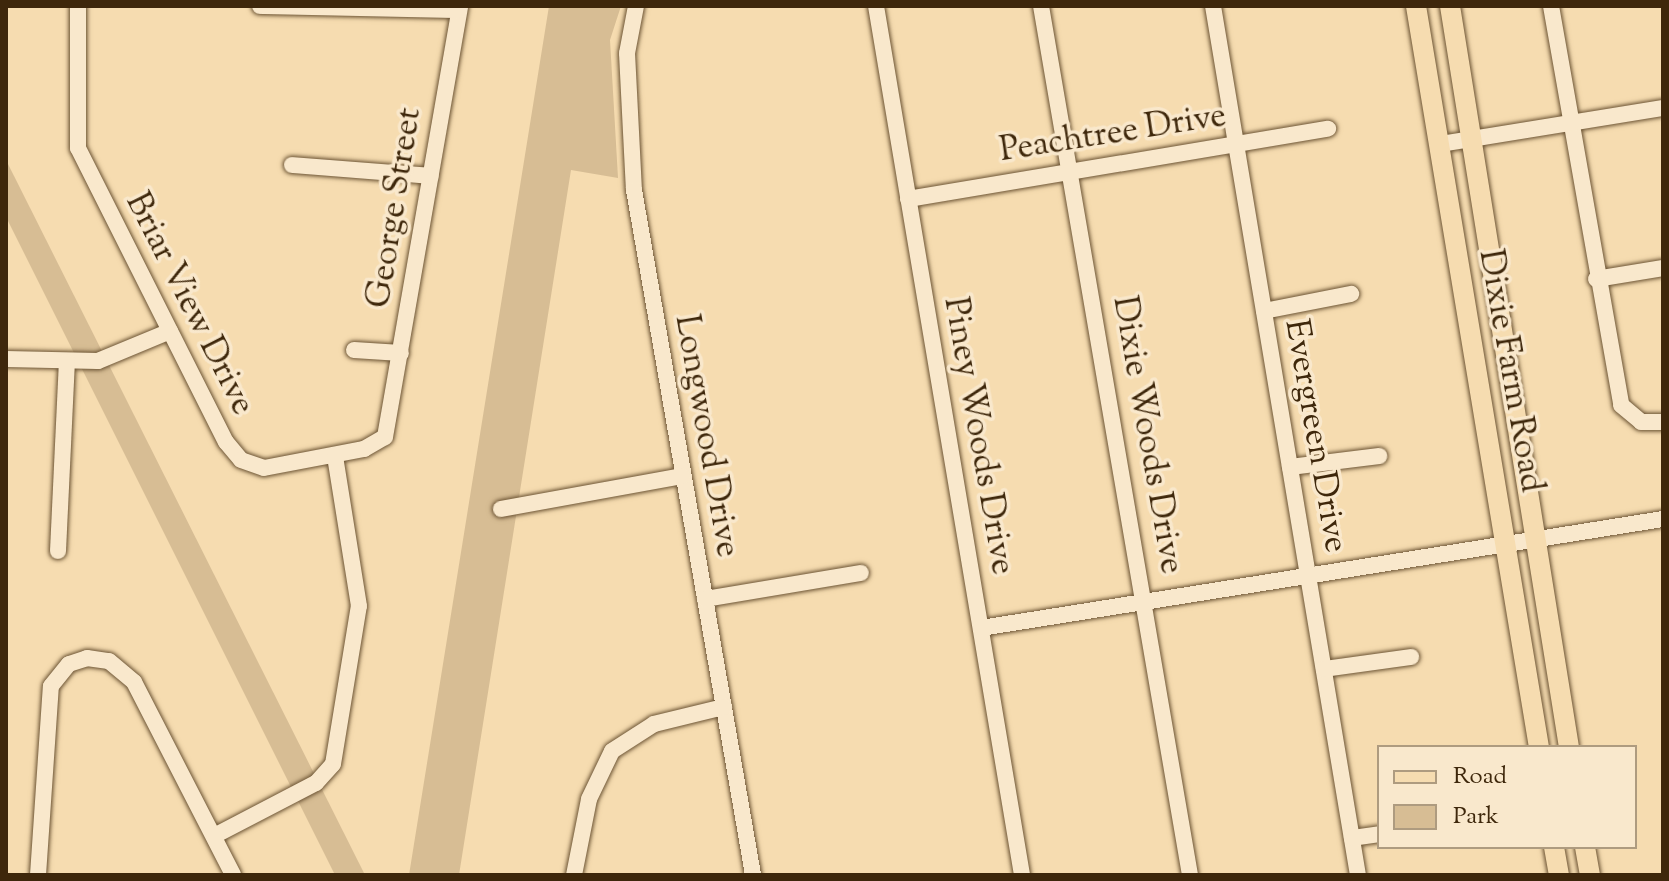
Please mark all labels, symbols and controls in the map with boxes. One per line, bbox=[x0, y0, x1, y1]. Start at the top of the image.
street label: Peachtree Drive bbox=[997, 96, 1229, 172]
street label: George Street bbox=[359, 105, 431, 311]
street label: Briar View Drive bbox=[115, 186, 263, 422]
street label: Dixie Farm Road bbox=[1469, 246, 1551, 496]
street label: Dixie Woods Drive bbox=[1103, 293, 1191, 577]
street label: Piney Woods Drive bbox=[934, 294, 1022, 578]
street label: Longwood Drive bbox=[665, 312, 747, 560]
street label: Evergreen Drive bbox=[1274, 316, 1356, 556]
legend bbox=[1377, 745, 1637, 849]
text: Road bbox=[1453, 760, 1507, 794]
text: Park bbox=[1453, 800, 1499, 834]

